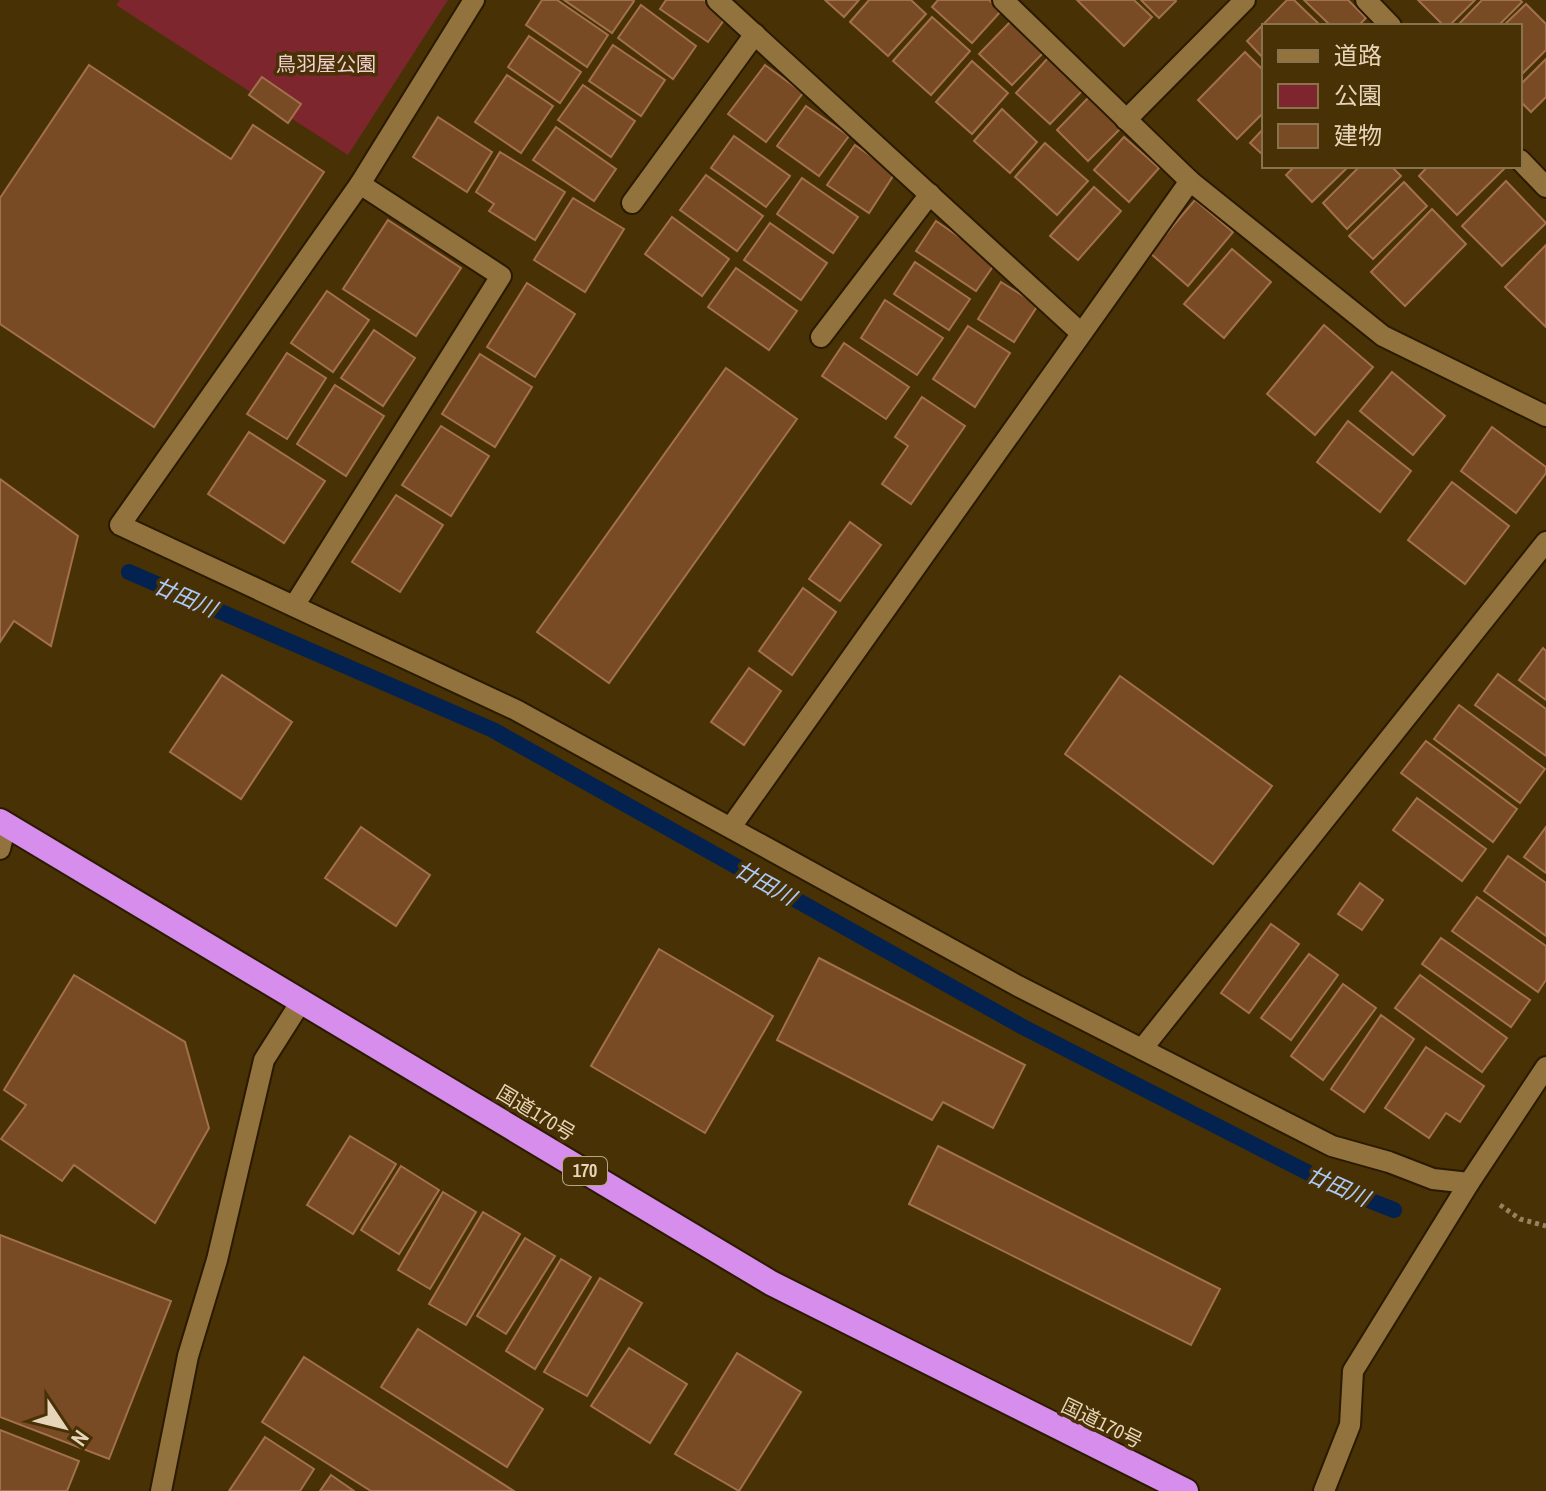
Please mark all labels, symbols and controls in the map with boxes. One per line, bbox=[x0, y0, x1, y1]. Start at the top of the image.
legend bbox=[1262, 24, 1522, 168]
text: 道路 bbox=[1334, 39, 1382, 71]
park label: 鳥羽屋公園 bbox=[276, 50, 376, 77]
text: 公園 bbox=[1334, 79, 1382, 111]
text: 建物 bbox=[1334, 119, 1382, 151]
water label: 廿田川 bbox=[149, 570, 223, 624]
water label: 廿田川 bbox=[729, 854, 803, 913]
street label: 国道170号 bbox=[492, 1078, 581, 1147]
road number: 170 bbox=[563, 1157, 607, 1185]
water label: 廿田川 bbox=[1302, 1159, 1376, 1214]
north arrow bbox=[24, 1387, 104, 1467]
street label: 国道170号 bbox=[1057, 1391, 1147, 1454]
text: N bbox=[64, 1425, 96, 1452]

